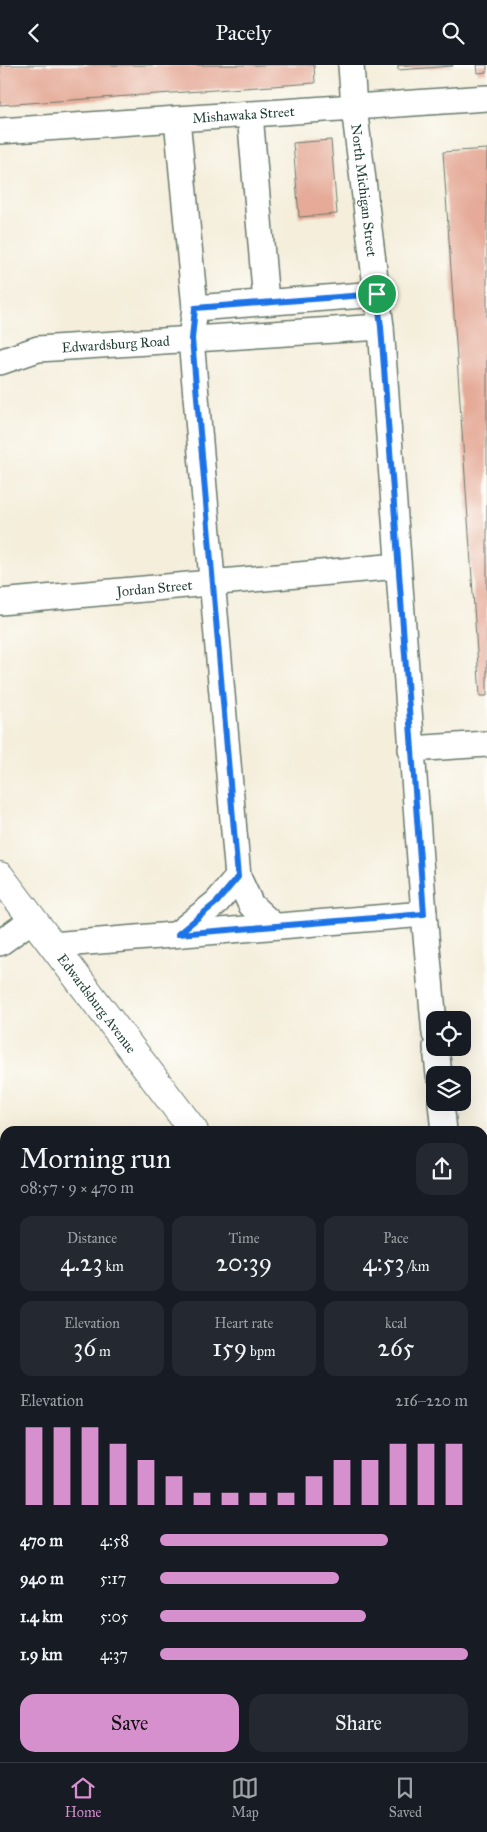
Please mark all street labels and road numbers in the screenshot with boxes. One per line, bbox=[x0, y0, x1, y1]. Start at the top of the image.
street label: Mishawaka Street bbox=[192, 103, 295, 126]
street label: North Michigan Street bbox=[348, 123, 381, 258]
street label: Edwardsburg Road bbox=[61, 332, 170, 356]
street label: Jordan Street bbox=[114, 576, 193, 601]
street label: Edwardsburg Avenue bbox=[54, 950, 140, 1057]

